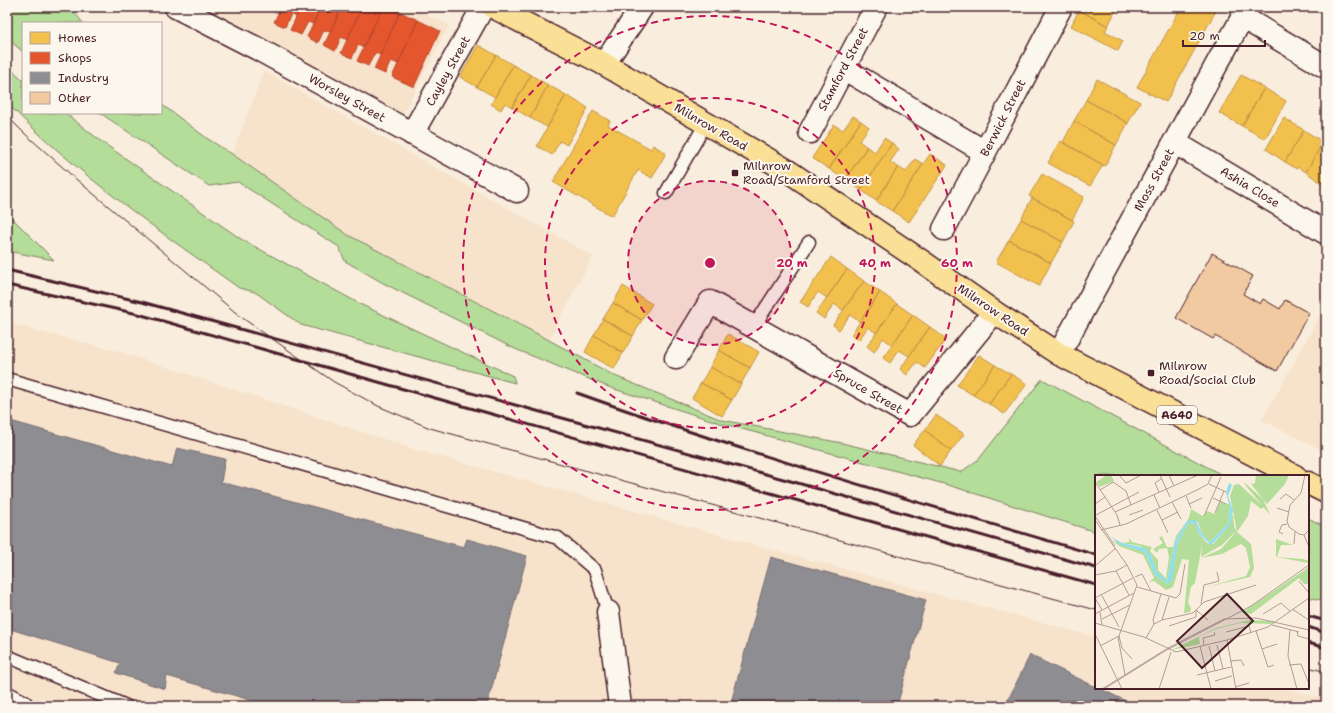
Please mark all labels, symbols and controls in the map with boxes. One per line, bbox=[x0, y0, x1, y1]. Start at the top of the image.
legend bbox=[22, 22, 162, 114]
scale bar bbox=[1183, 22, 1265, 48]
street label: Stamford Street bbox=[814, 24, 872, 114]
text: 20 m bbox=[1189, 28, 1220, 44]
text: Homes bbox=[58, 30, 97, 46]
street label: Cayley Street bbox=[422, 33, 474, 109]
text: Shops bbox=[58, 50, 92, 66]
text: Industry bbox=[58, 70, 109, 86]
street label: Worsley Street bbox=[306, 70, 388, 126]
street label: Berwick Street bbox=[977, 77, 1029, 159]
text: Other bbox=[58, 90, 92, 106]
street label: Milnrow Road bbox=[671, 99, 751, 155]
street label: Moss Street bbox=[1130, 146, 1178, 214]
place label: Milnrow Road/Stamford Street bbox=[743, 158, 870, 188]
street label: Ashia Close bbox=[1217, 163, 1283, 211]
marker: Milnrow Road/Stamford Street bbox=[730, 168, 740, 178]
text: 20 m bbox=[776, 255, 808, 271]
text: 40 m bbox=[859, 255, 891, 271]
text: 60 m bbox=[941, 255, 973, 271]
centre of rings bbox=[703, 256, 717, 270]
street label: Milnrow Road bbox=[954, 280, 1032, 340]
place label: Milnrow Road/Social Club bbox=[1159, 358, 1256, 388]
street label: Spruce Street bbox=[831, 365, 905, 417]
marker: Milnrow Road/Social Club bbox=[1146, 368, 1156, 378]
road number: A640 bbox=[1157, 406, 1197, 424]
inset map bbox=[1095, 475, 1309, 689]

